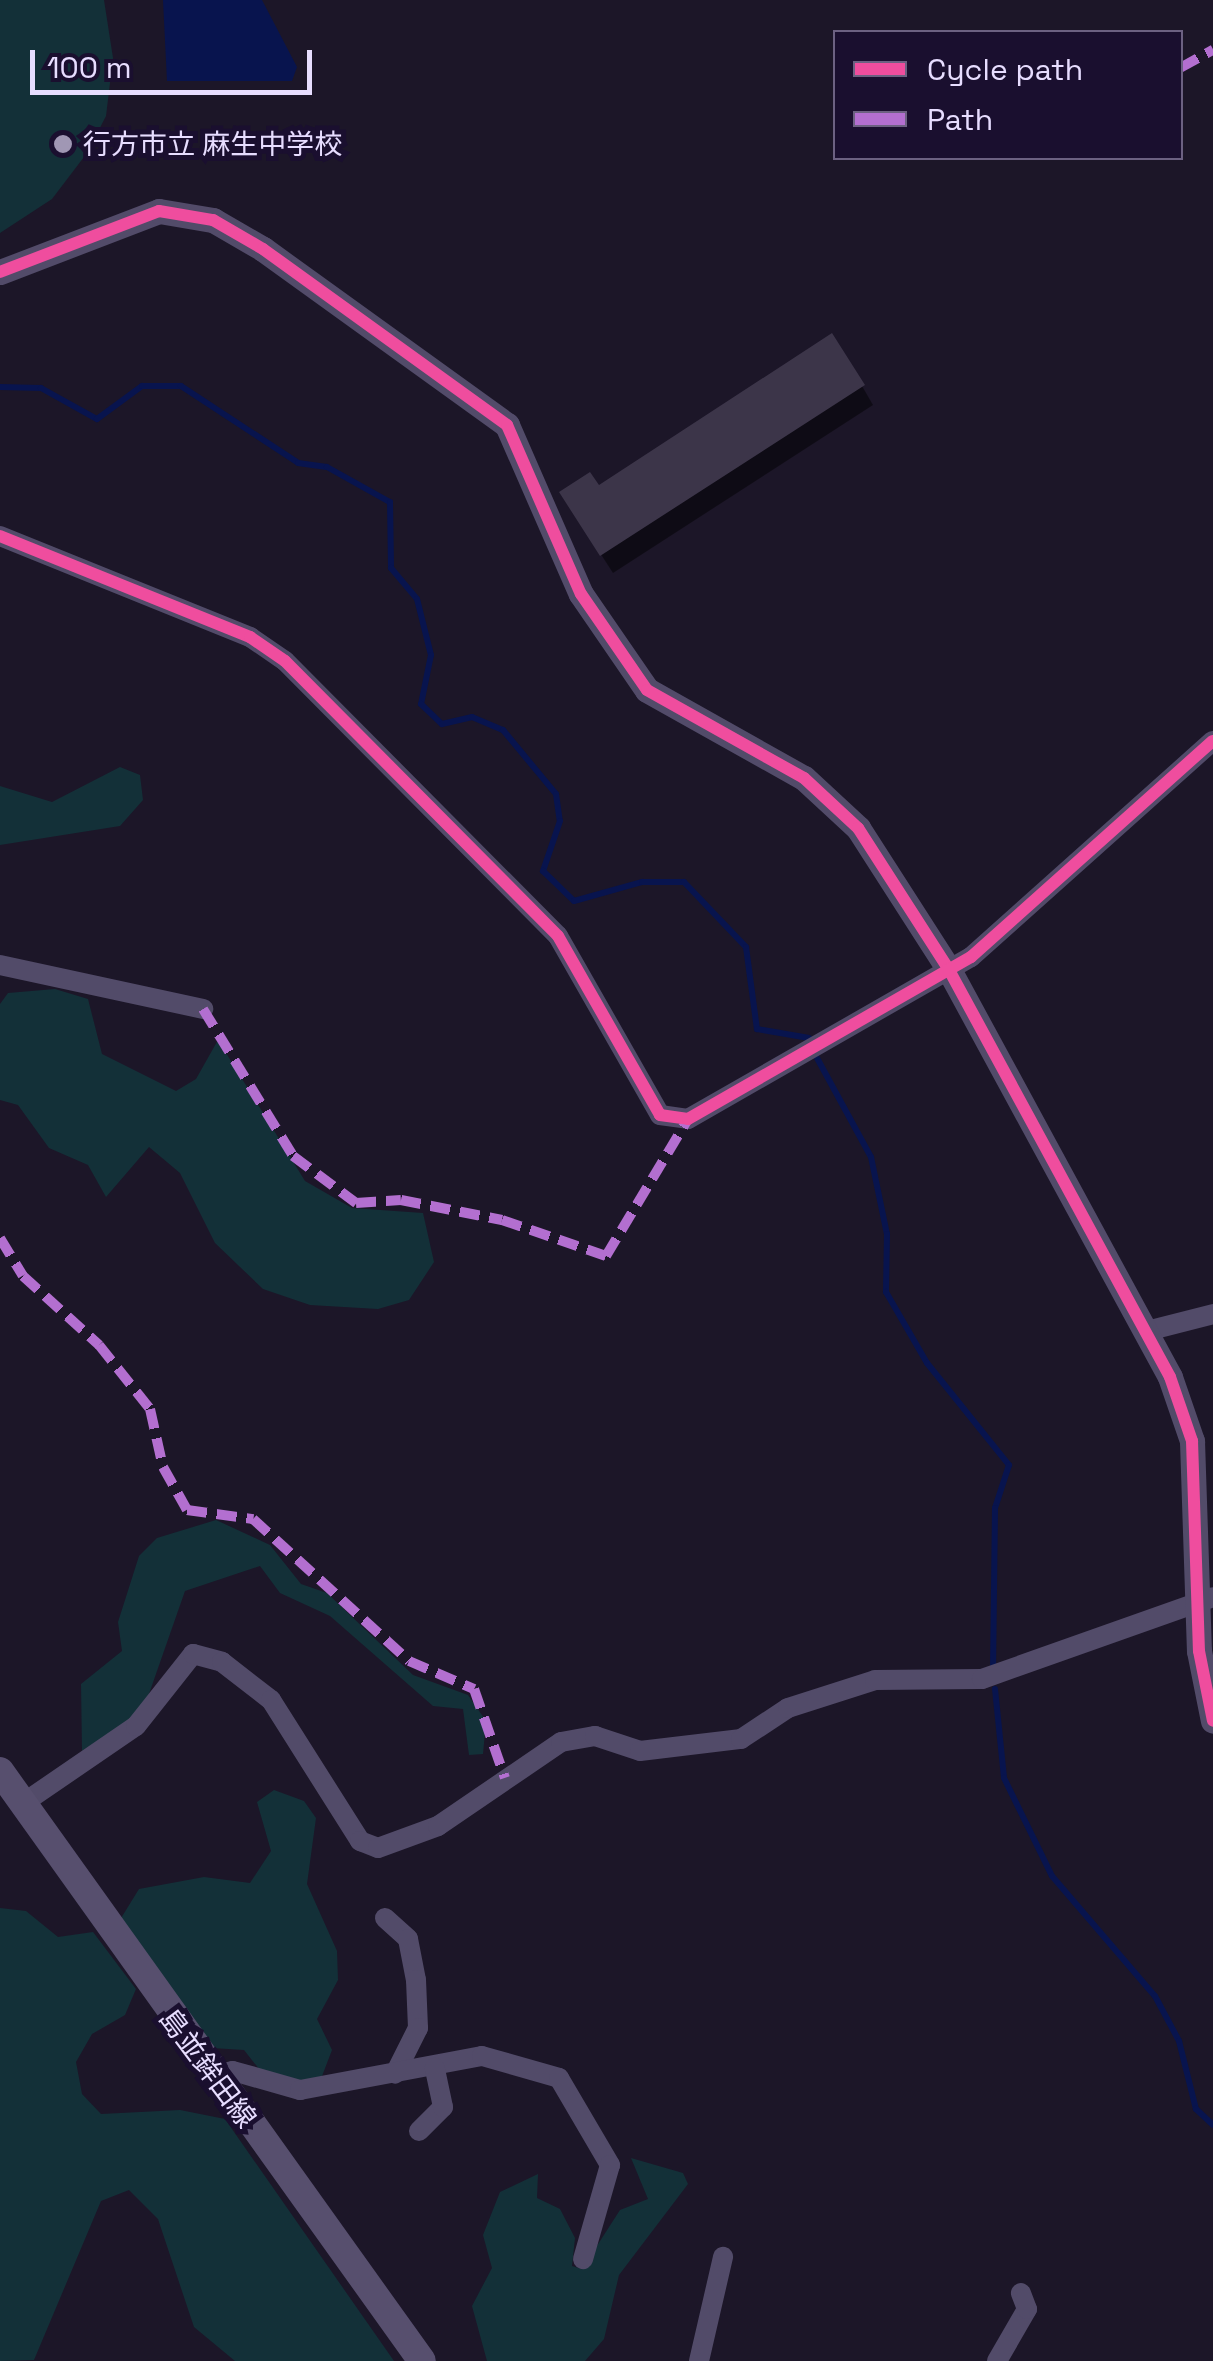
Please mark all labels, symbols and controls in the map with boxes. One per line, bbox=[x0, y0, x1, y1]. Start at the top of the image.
scale bar bbox=[35, 30, 318, 92]
legend bbox=[833, 30, 1183, 160]
text: 100 m bbox=[47, 48, 132, 87]
text: Cycle path bbox=[927, 50, 1083, 89]
text: Path bbox=[927, 100, 993, 139]
place label: 行方市立 麻生中学校 bbox=[83, 127, 342, 161]
marker: 行方市立 麻生中学校 bbox=[52, 133, 74, 155]
street label: 島並鉾田線 bbox=[152, 2002, 264, 2134]

